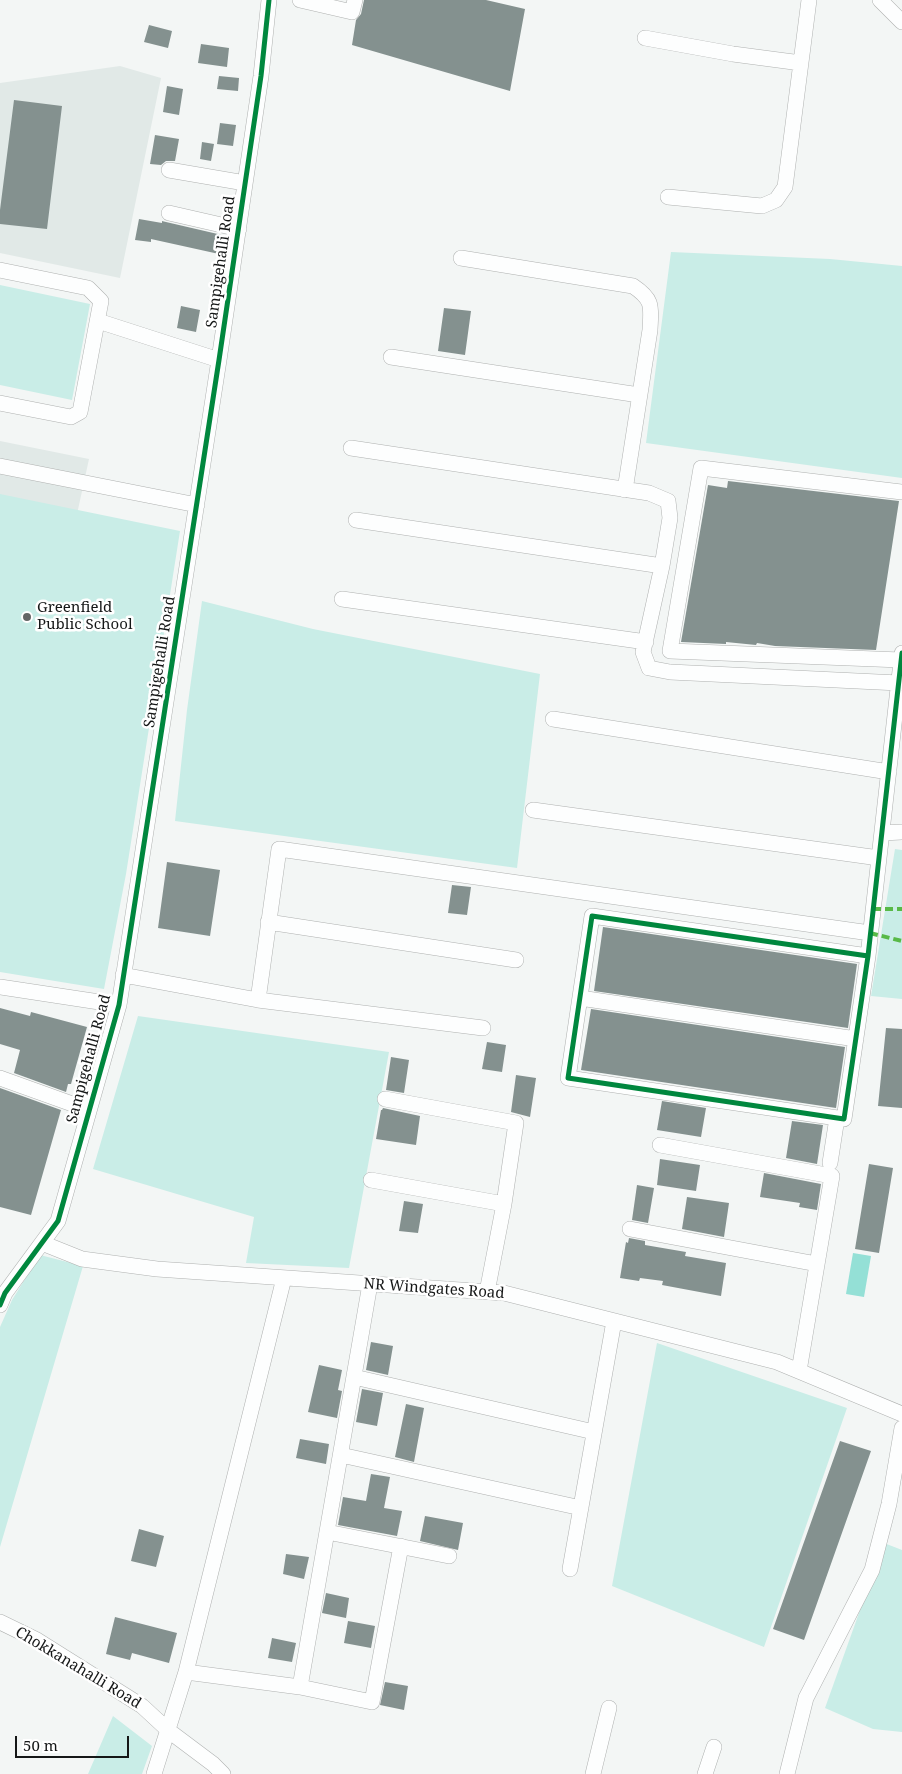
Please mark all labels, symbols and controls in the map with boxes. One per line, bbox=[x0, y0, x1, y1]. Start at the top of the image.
street label: Sampigehalli Road bbox=[203, 195, 239, 329]
street label: Sampigehalli Road bbox=[141, 595, 179, 729]
place label: Greenfield Public School bbox=[37, 599, 133, 634]
marker: Greenfield Public School bbox=[21, 611, 33, 623]
street label: Sampigehalli Road bbox=[63, 992, 115, 1126]
street label: NR Windgates Road bbox=[363, 1275, 505, 1303]
street label: Chokkanahalli Road bbox=[12, 1623, 144, 1713]
scale bar bbox=[18, 1726, 131, 1758]
text: 50 m bbox=[23, 1735, 58, 1755]

